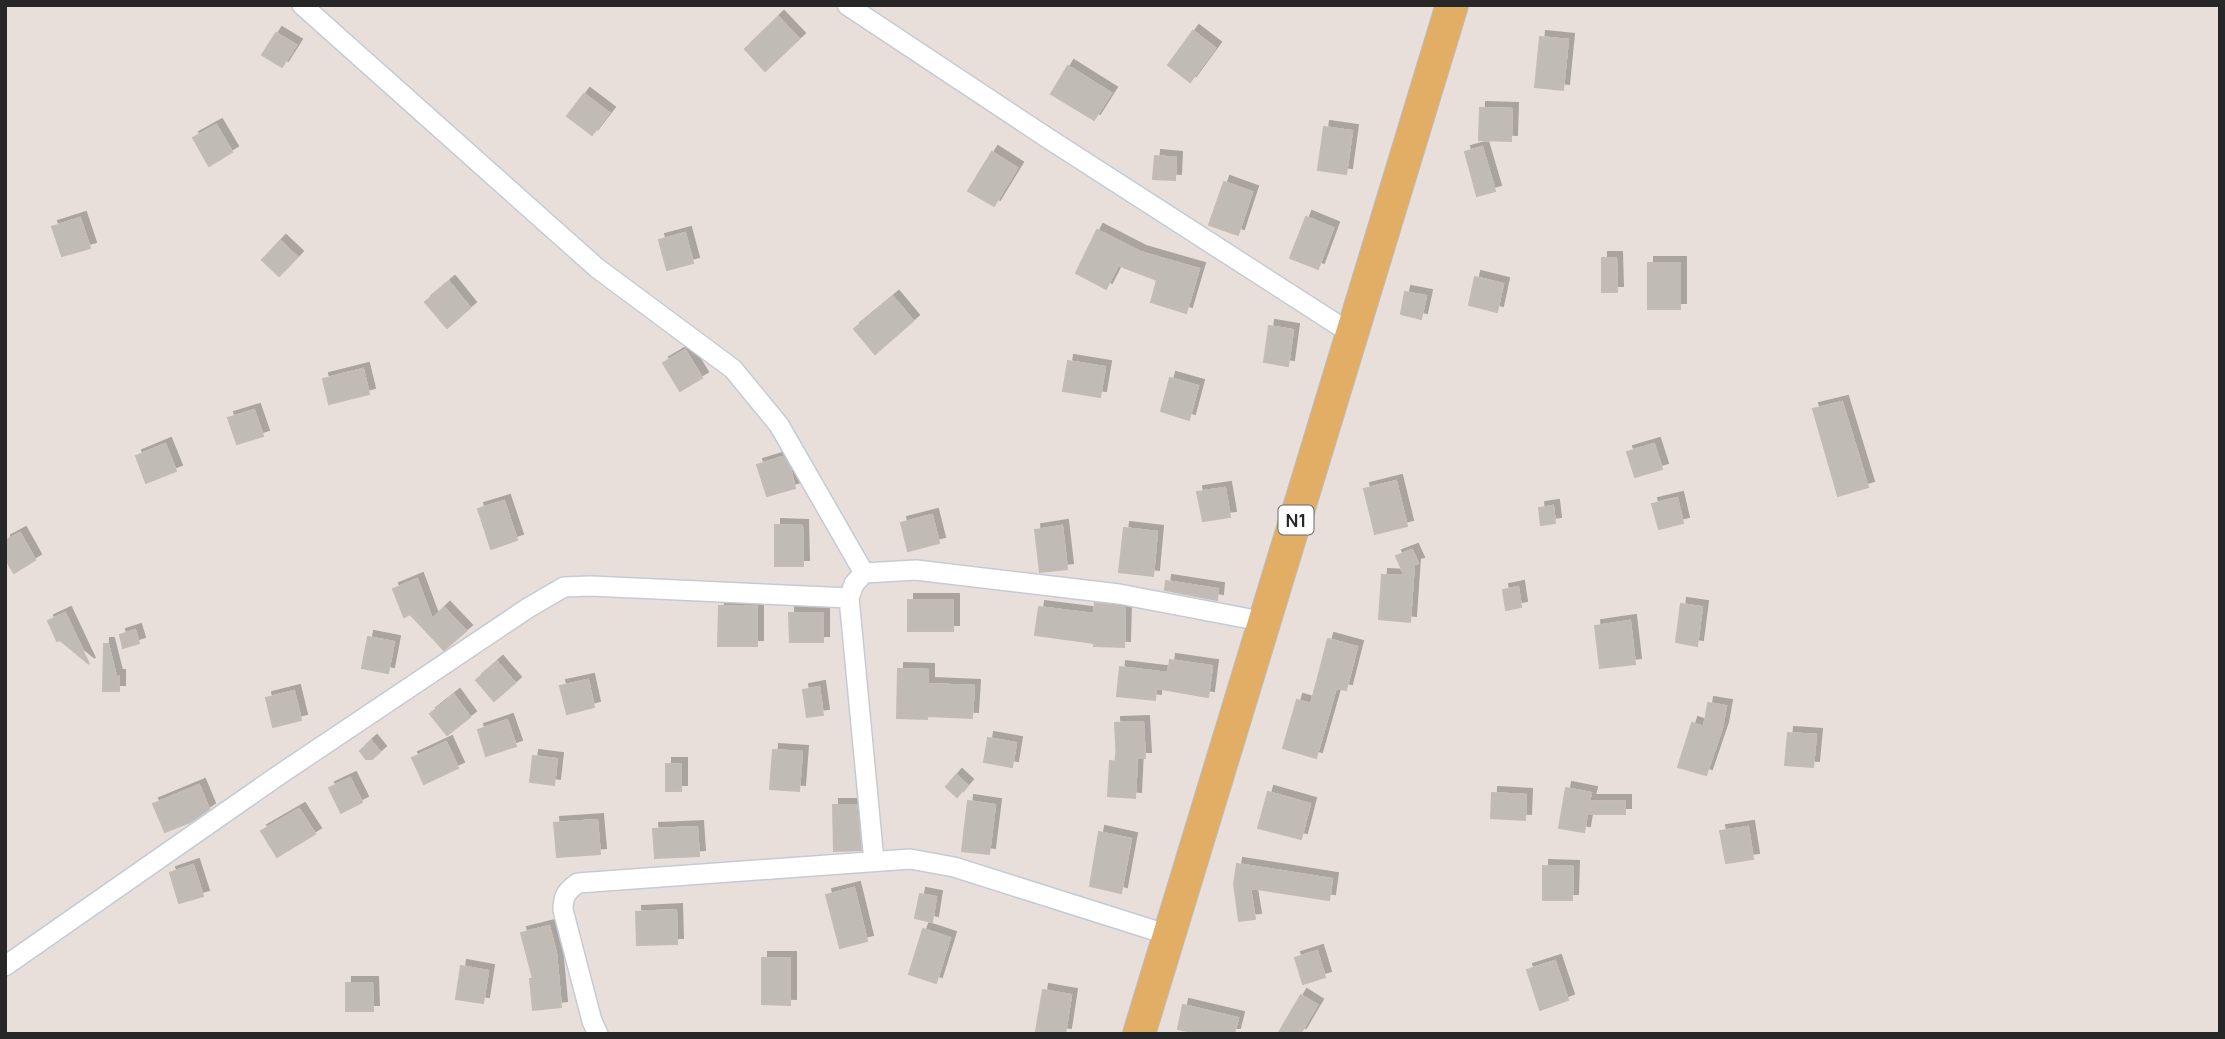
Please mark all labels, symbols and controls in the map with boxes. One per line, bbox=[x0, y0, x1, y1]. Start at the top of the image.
road number: N1 bbox=[1278, 506, 1314, 534]

